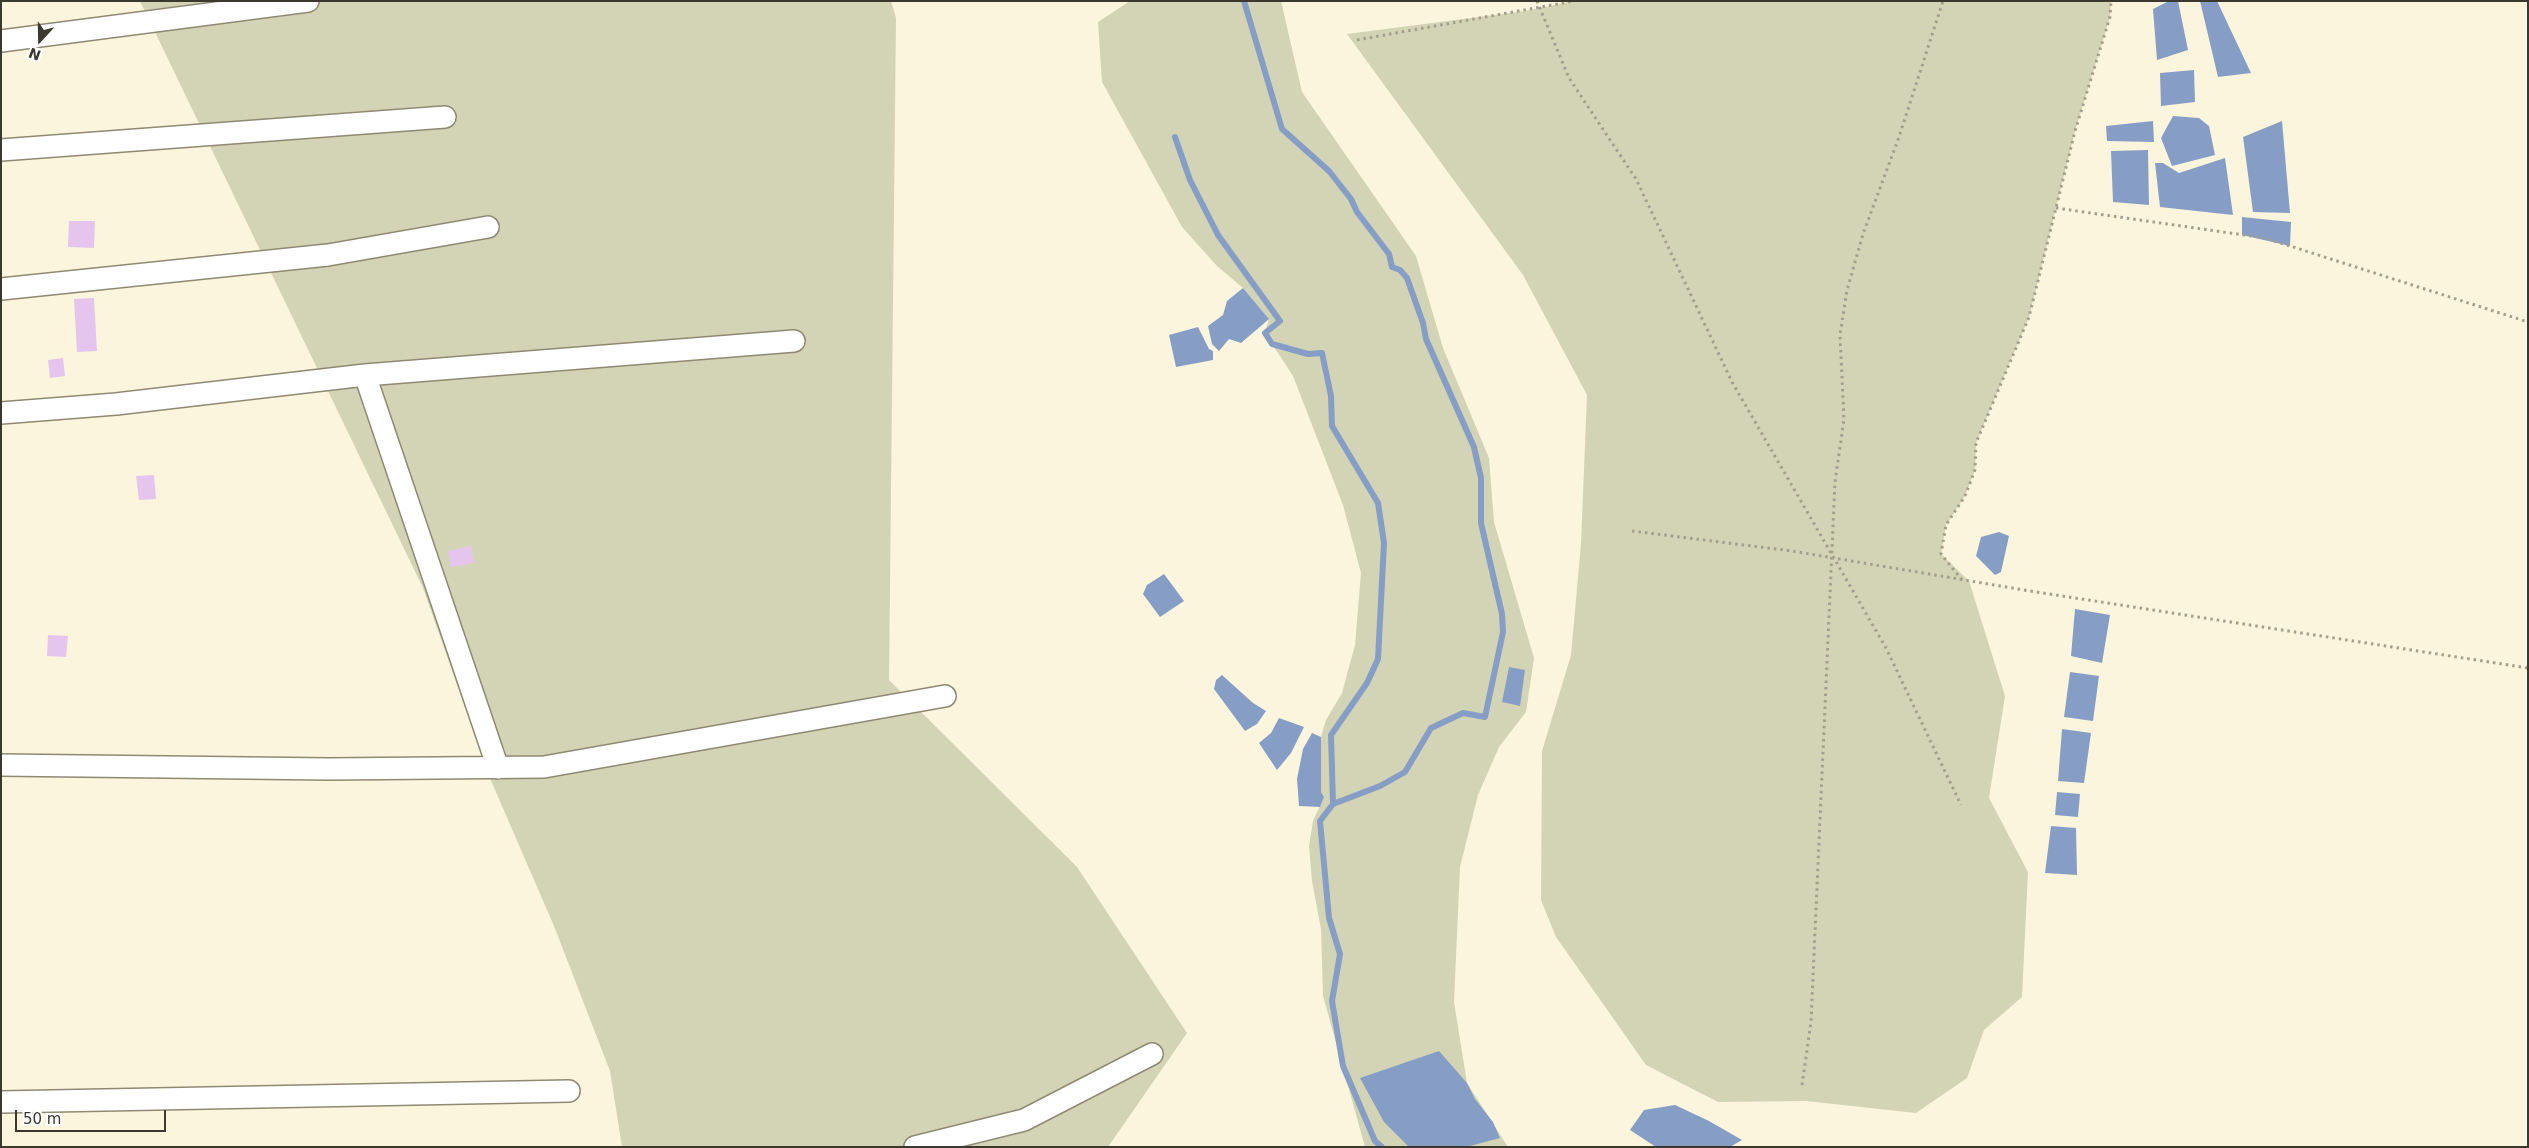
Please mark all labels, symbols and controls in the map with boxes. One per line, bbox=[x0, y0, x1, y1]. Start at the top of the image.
north arrow bbox=[15, 15, 65, 65]
text: N bbox=[26, 44, 43, 64]
scale bar bbox=[18, 1100, 169, 1132]
text: 50 m bbox=[23, 1110, 61, 1128]

